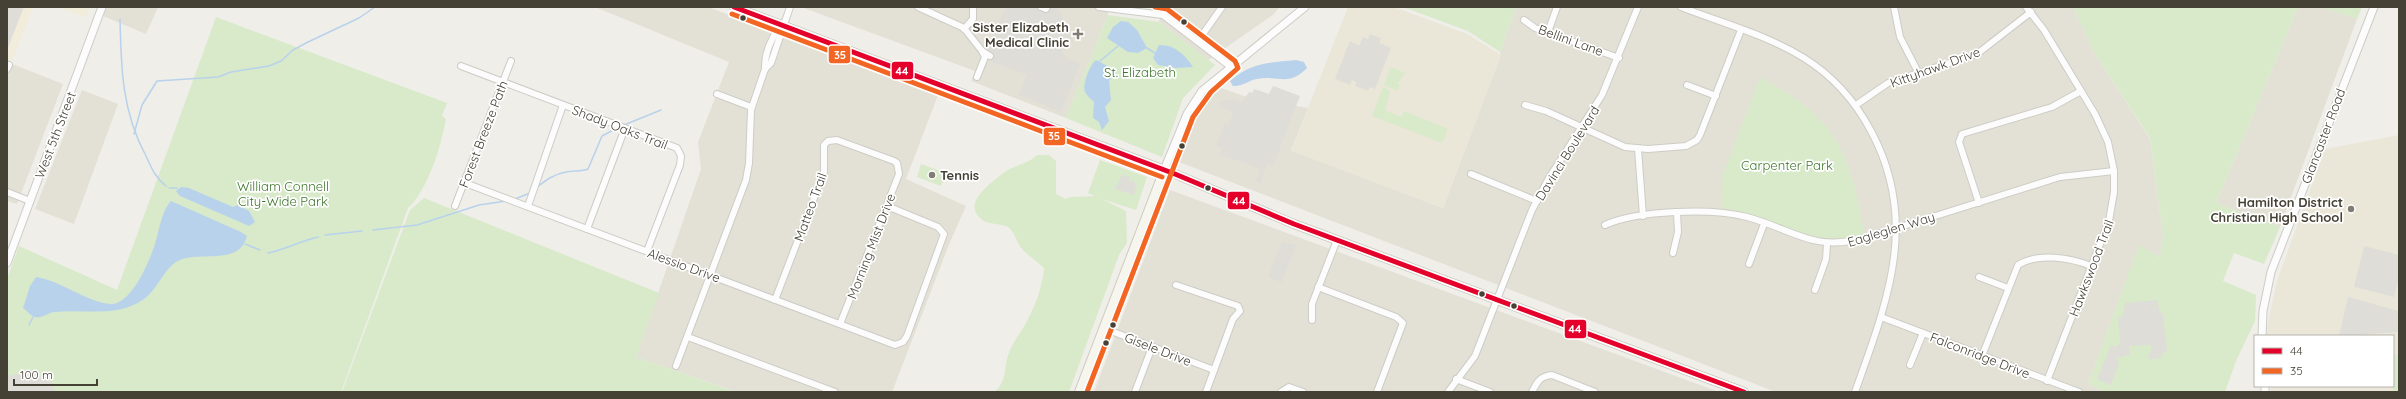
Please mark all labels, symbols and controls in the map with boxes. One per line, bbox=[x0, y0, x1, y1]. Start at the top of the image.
unlabelled marker bbox=[738, 13, 748, 23]
unlabelled marker bbox=[1179, 17, 1189, 27]
place label: Sister Elizabeth Medical Clinic bbox=[972, 19, 1069, 50]
street label: Bellini Lane bbox=[1536, 21, 1606, 59]
marker: Sister Elizabeth Medical Clinic bbox=[1072, 28, 1084, 40]
street label: Kittyhawk Drive bbox=[1888, 43, 1982, 91]
line badge: 35 bbox=[828, 45, 851, 64]
text: 35 bbox=[834, 48, 846, 62]
line badge: 44 bbox=[891, 61, 914, 80]
text: 44 bbox=[896, 64, 909, 78]
park label: St. Elizabeth bbox=[1104, 64, 1176, 80]
street label: Forest Breeze Path bbox=[455, 78, 511, 190]
street label: Glancaster Road bbox=[2298, 86, 2348, 186]
street label: West 5th Street bbox=[31, 89, 79, 181]
street label: Shady Oaks Trail bbox=[570, 101, 670, 153]
street label: Davinci Boulevard bbox=[1531, 103, 1603, 203]
line badge: 35 bbox=[1043, 127, 1066, 146]
text: 35 bbox=[1048, 129, 1060, 143]
unlabelled marker bbox=[1177, 141, 1187, 151]
park label: Carpenter Park bbox=[1741, 157, 1833, 173]
place label: Tennis bbox=[940, 167, 979, 183]
marker: Tennis bbox=[927, 170, 937, 180]
street label: Matteo Trail bbox=[790, 171, 830, 243]
park label: William Connell City-Wide Park bbox=[237, 178, 329, 209]
unlabelled marker bbox=[1203, 183, 1213, 193]
street label: Morning Mist Drive bbox=[843, 191, 899, 301]
line badge: 44 bbox=[1227, 191, 1250, 210]
text: 44 bbox=[1233, 194, 1246, 208]
place label: Hamilton District Christian High School bbox=[2210, 194, 2343, 225]
marker: Hamilton District Christian High School bbox=[2346, 204, 2356, 214]
street label: Eagleglen Way bbox=[1845, 208, 1937, 250]
street label: Hawkswood Trail bbox=[2065, 217, 2117, 319]
street label: Alessio Drive bbox=[645, 244, 723, 286]
unlabelled marker bbox=[1477, 289, 1487, 299]
unlabelled marker bbox=[1509, 301, 1519, 311]
line badge: 44 bbox=[1564, 319, 1587, 339]
unlabelled marker bbox=[1108, 320, 1118, 330]
text: 44 bbox=[1569, 322, 1582, 336]
street label: Gisele Drive bbox=[1122, 329, 1194, 369]
street label: Falconridge Drive bbox=[1928, 329, 2032, 381]
legend bbox=[2254, 335, 2394, 387]
unlabelled marker bbox=[1101, 338, 1111, 348]
text: 44 bbox=[2290, 343, 2303, 358]
scale bar bbox=[14, 361, 97, 387]
text: 35 bbox=[2290, 363, 2303, 378]
text: 100 m bbox=[20, 367, 53, 382]

